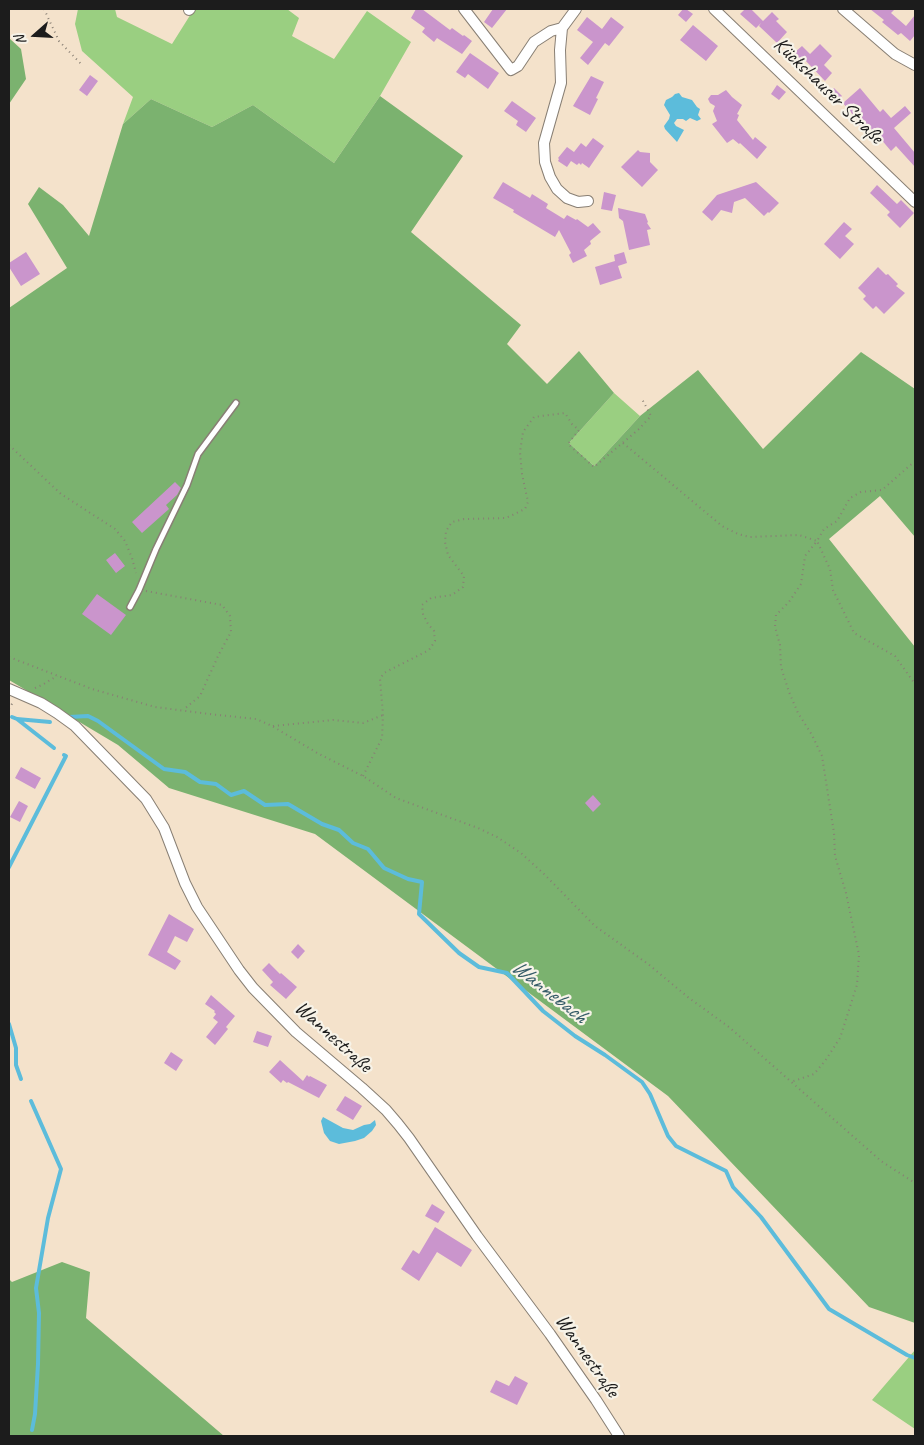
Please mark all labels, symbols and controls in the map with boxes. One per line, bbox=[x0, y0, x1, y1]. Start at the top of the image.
north arrow bbox=[10, 10, 60, 60]
street label: Kückshauser Straße bbox=[768, 32, 888, 150]
text: N bbox=[11, 33, 30, 47]
water label: Wannebach bbox=[506, 954, 592, 1030]
street label: Wannestraße bbox=[289, 996, 377, 1078]
street label: Wannestraße bbox=[549, 1310, 625, 1402]

